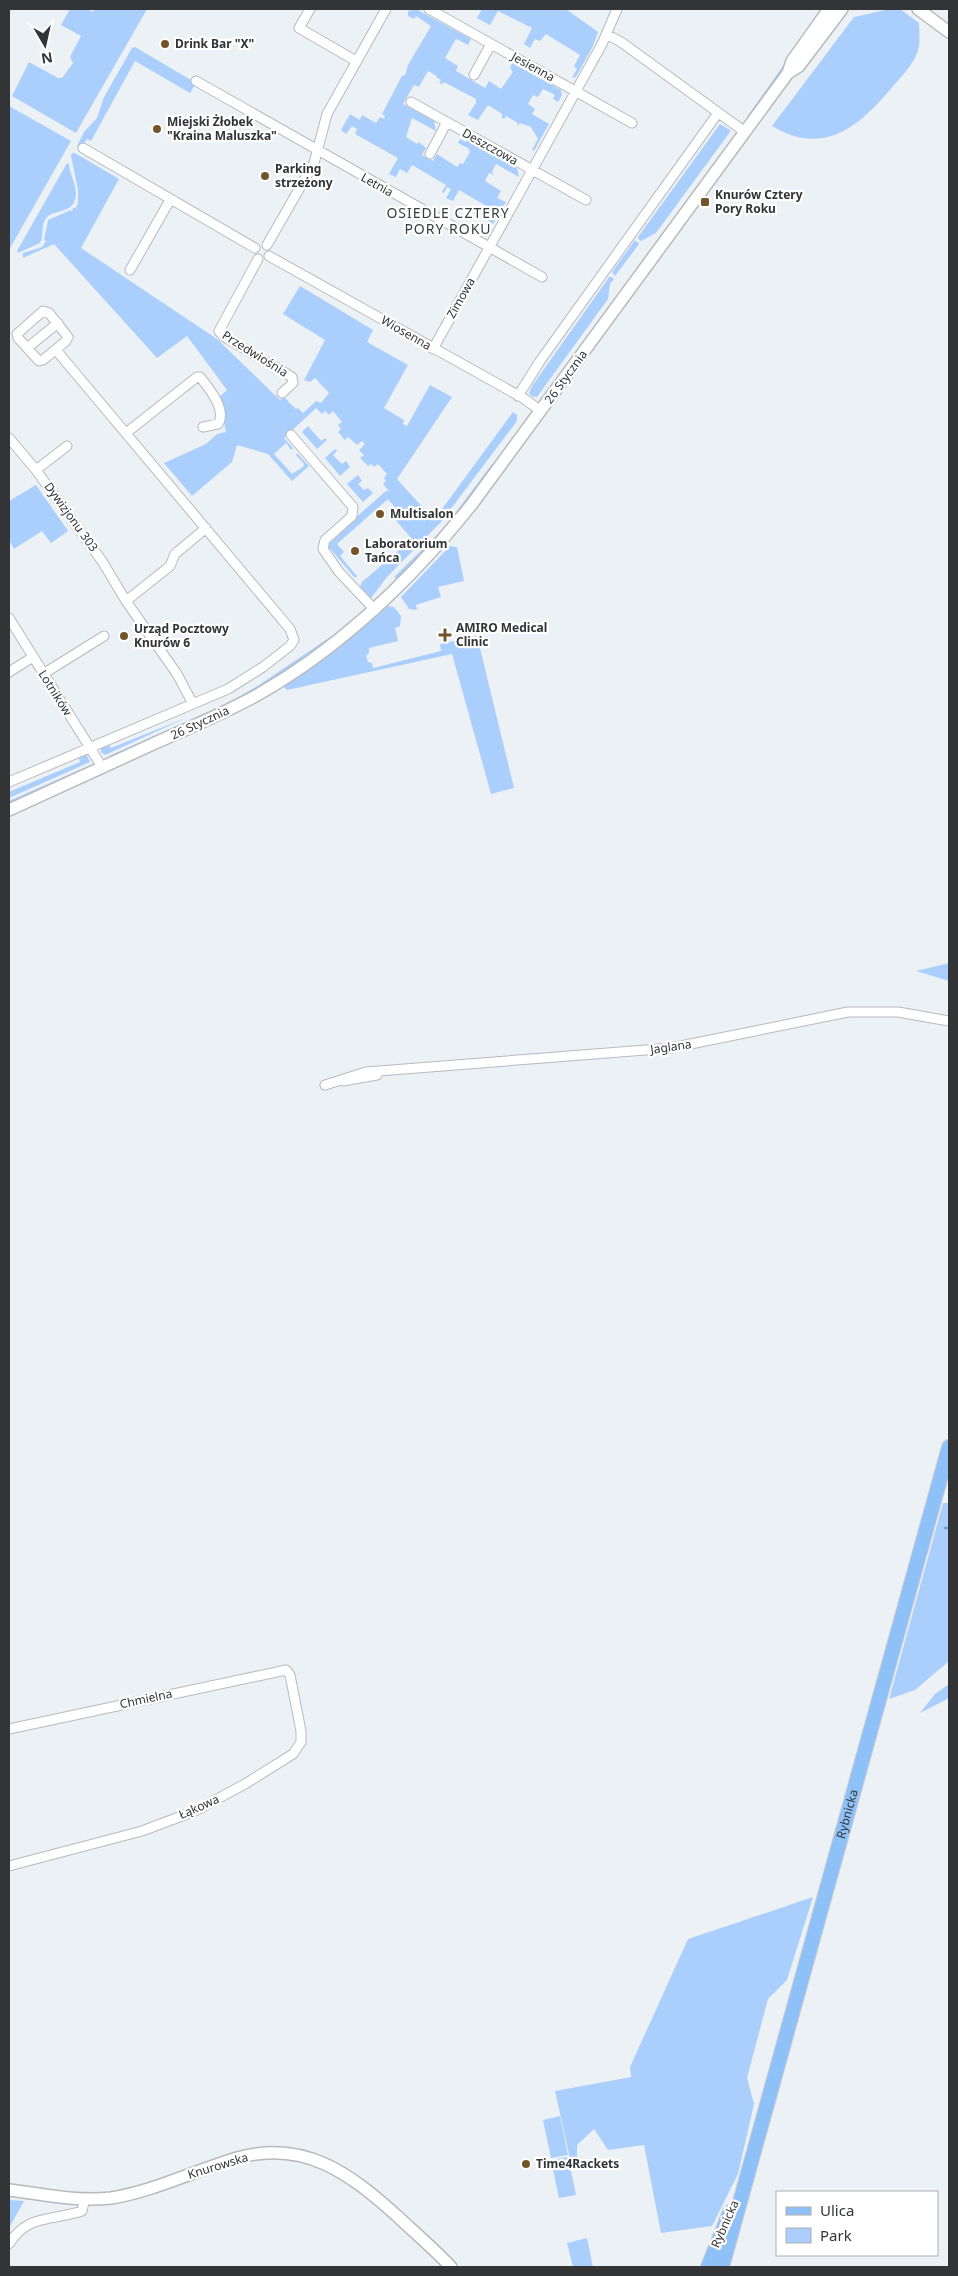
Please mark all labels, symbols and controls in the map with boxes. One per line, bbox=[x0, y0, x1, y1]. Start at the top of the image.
north arrow bbox=[20, 20, 70, 70]
place label: Drink Bar "X" bbox=[175, 35, 254, 52]
marker: Drink Bar "X" bbox=[159, 38, 171, 50]
street label: Jesienna bbox=[508, 47, 558, 85]
text: N bbox=[40, 48, 54, 69]
place label: Miejski Żłobek "Kraina Maluszka" bbox=[167, 113, 277, 144]
marker: Miejski Żłobek "Kraina Maluszka" bbox=[151, 123, 163, 135]
street label: Deszczowa bbox=[459, 124, 521, 169]
place label: Parking strzeżony bbox=[275, 160, 333, 191]
street label: Letnia bbox=[358, 169, 397, 200]
marker: Parking strzeżony bbox=[259, 170, 271, 182]
place label: Knurów Cztery Pory Roku bbox=[715, 186, 803, 217]
marker: Knurów Cztery Pory Roku bbox=[699, 196, 711, 208]
district label: OSIEDLE CZTERY PORY ROKU bbox=[386, 203, 510, 238]
street label: Zimowa bbox=[442, 274, 479, 321]
street label: Wiosenna bbox=[378, 311, 435, 354]
street label: Przedwiośnia bbox=[219, 327, 291, 381]
street label: 26 Stycznia bbox=[540, 346, 591, 407]
street label: Dywizjonu 303 bbox=[40, 479, 102, 555]
place label: Multisalon bbox=[390, 505, 454, 522]
marker: Multisalon bbox=[374, 508, 386, 520]
place label: Laboratorium Tańca bbox=[365, 535, 447, 566]
marker: Laboratorium Tańca bbox=[349, 545, 361, 557]
place label: AMIRO Medical Clinic bbox=[456, 619, 547, 650]
place label: Urząd Pocztowy Knurów 6 bbox=[134, 620, 229, 651]
marker: AMIRO Medical Clinic bbox=[438, 628, 452, 642]
marker: Urząd Pocztowy Knurów 6 bbox=[118, 630, 130, 642]
street label: Lotników bbox=[35, 666, 77, 719]
street label: 26 Stycznia bbox=[168, 702, 232, 743]
street label: Jaglana bbox=[648, 1035, 693, 1058]
street label: Chmielna bbox=[118, 1685, 174, 1712]
street label: Rybnicka bbox=[832, 1787, 862, 1840]
street label: Łąkowa bbox=[176, 1790, 222, 1823]
street label: Knurowska bbox=[186, 2148, 250, 2183]
place label: Time4Rackets bbox=[536, 2155, 619, 2172]
marker: Time4Rackets bbox=[520, 2158, 532, 2170]
legend bbox=[776, 2191, 938, 2256]
street label: Rybnicka bbox=[707, 2197, 743, 2250]
text: Ulica bbox=[820, 2200, 854, 2220]
text: Park bbox=[820, 2225, 852, 2245]

